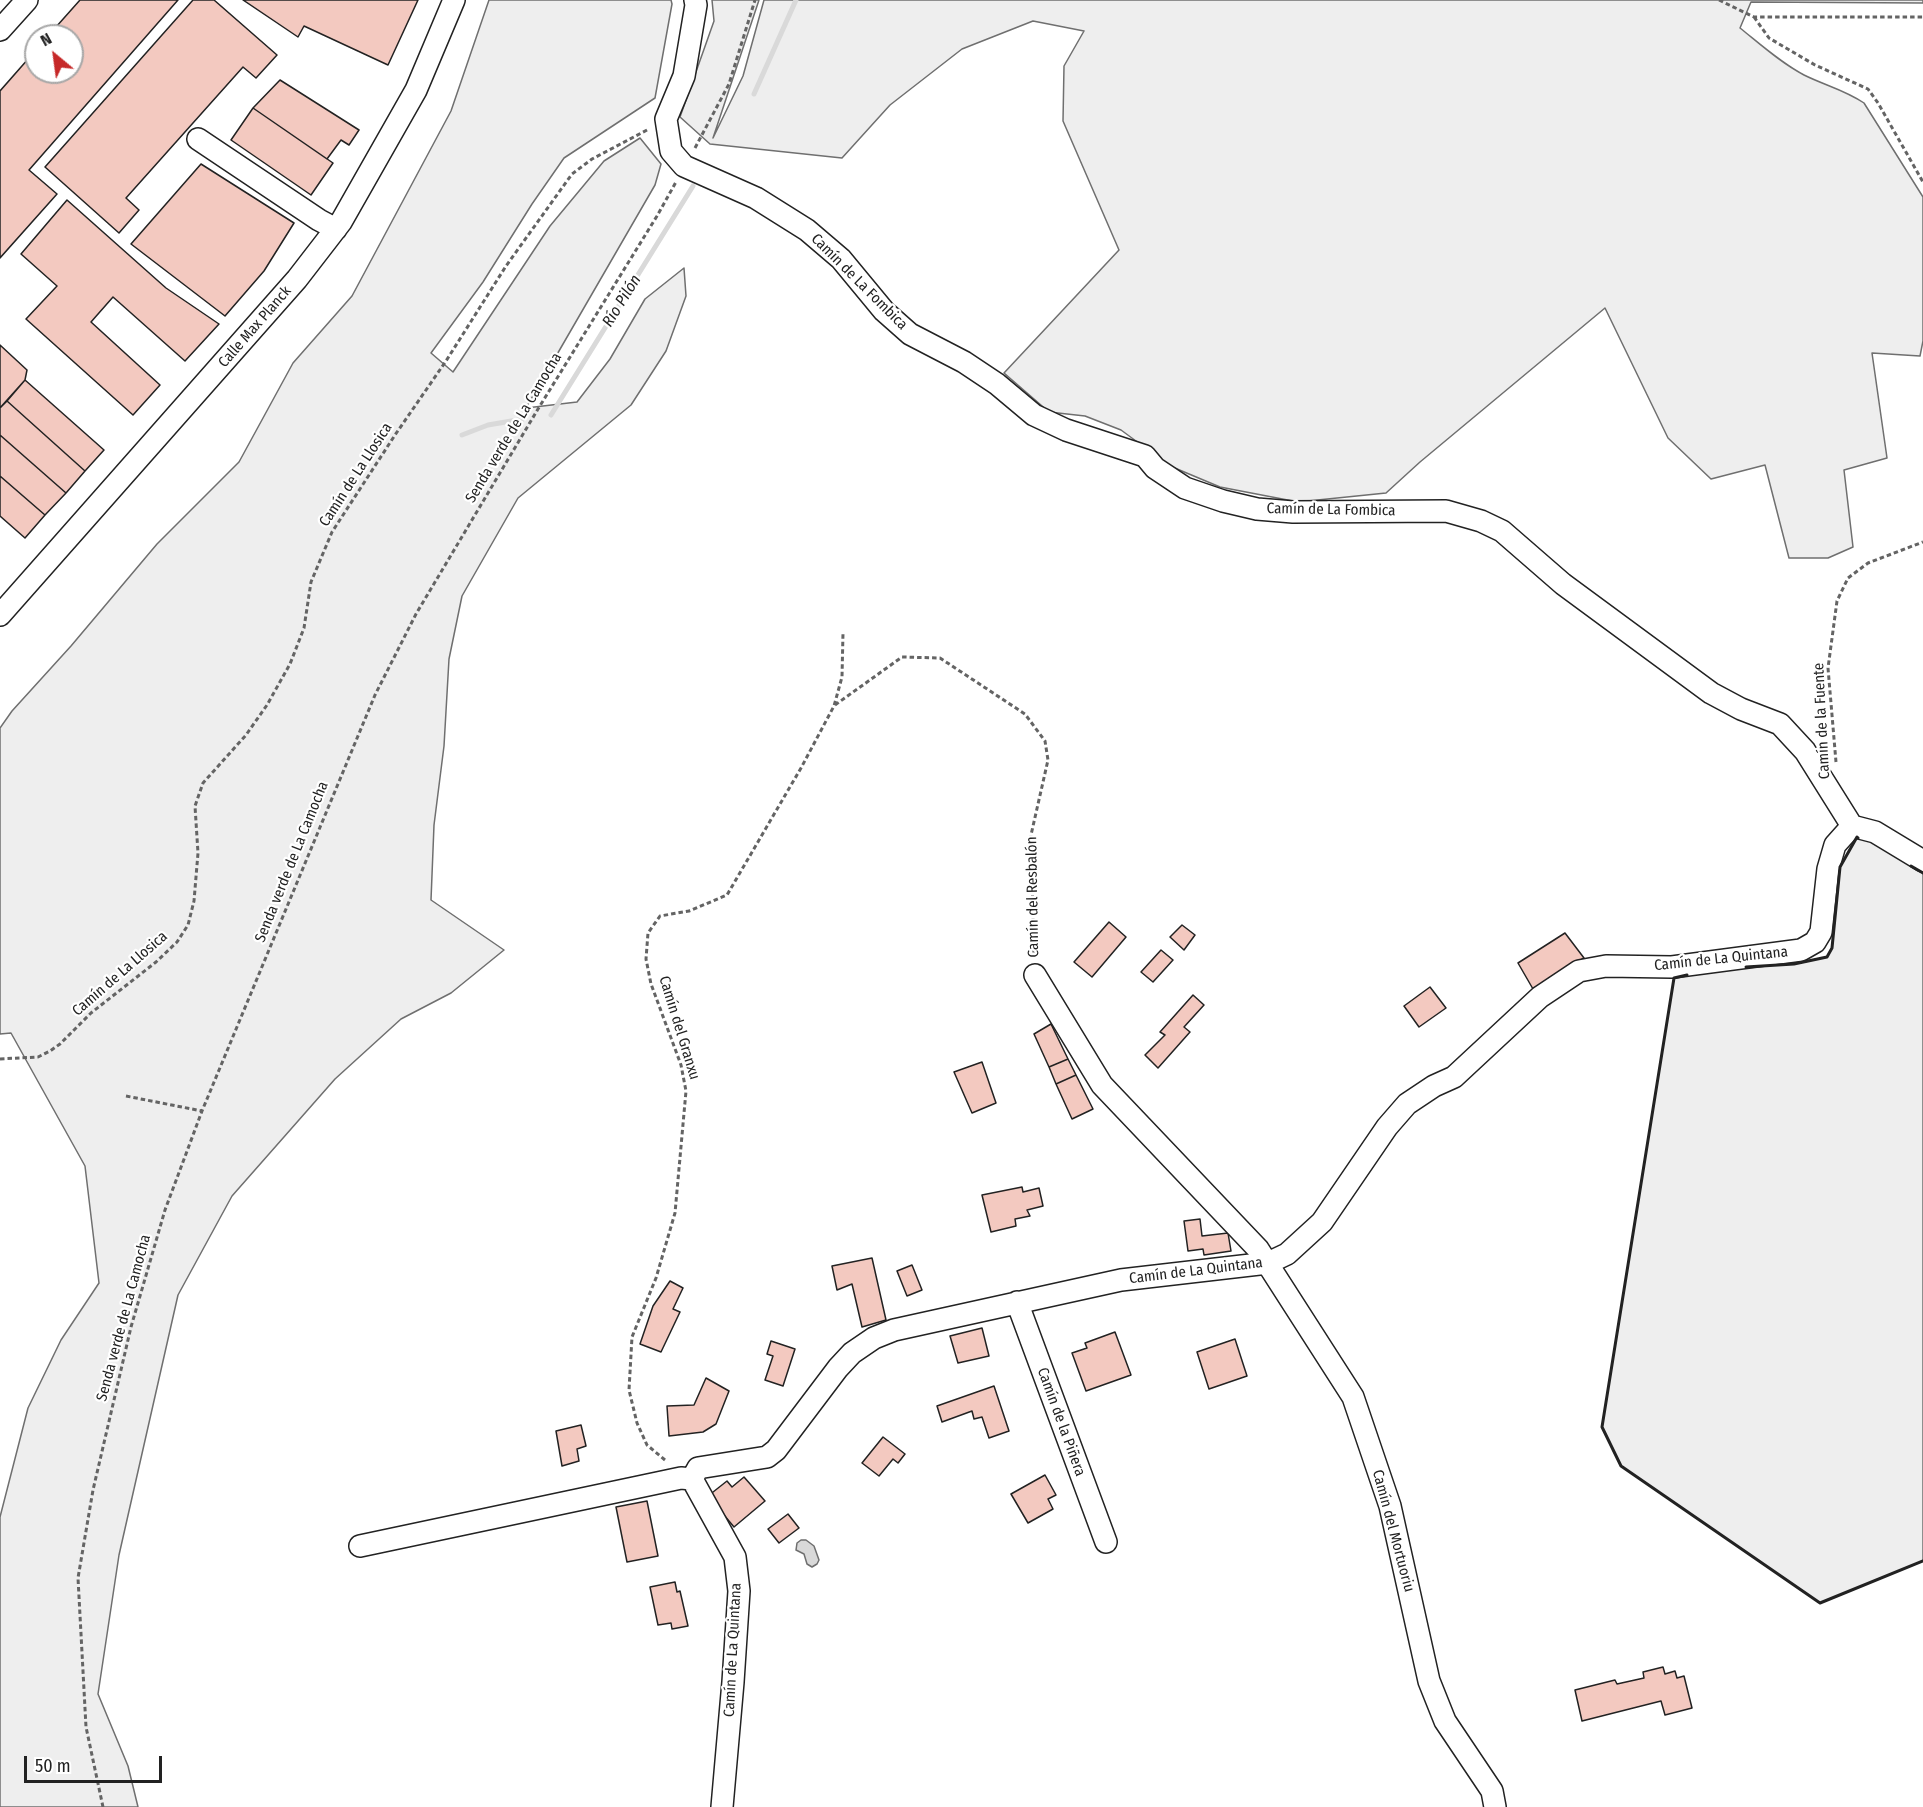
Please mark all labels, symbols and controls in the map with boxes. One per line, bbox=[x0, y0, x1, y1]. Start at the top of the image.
north arrow bbox=[24, 24, 84, 84]
text: N bbox=[37, 29, 55, 50]
street label: Camín de La Fombica bbox=[807, 230, 911, 334]
water label: Río Pilón bbox=[599, 271, 645, 331]
street label: Calle Max Planck bbox=[215, 283, 295, 371]
street label: Senda verde de La Camocha bbox=[462, 350, 566, 506]
street label: Camín de La Llosica bbox=[316, 420, 396, 530]
street label: Camín de La Fombica bbox=[1266, 500, 1396, 520]
street label: Camín de la Fuente bbox=[1810, 662, 1834, 780]
street label: Senda verde de La Camocha bbox=[251, 779, 333, 945]
street label: Camín del Resbalón bbox=[1023, 836, 1043, 958]
street label: Camín de La Llosica bbox=[69, 928, 171, 1020]
street label: Camín de La Quintana bbox=[1653, 943, 1789, 975]
street label: Camín del Granxu bbox=[655, 974, 703, 1082]
street label: Senda verde de La Camocha bbox=[93, 1233, 155, 1403]
street label: Camín de La Quintana bbox=[1128, 1254, 1264, 1288]
street label: Camín de la Piñera bbox=[1033, 1365, 1089, 1479]
street label: Camín del Mortuoriu bbox=[1368, 1468, 1418, 1594]
street label: Camín de La Quintana bbox=[720, 1582, 746, 1718]
scale bar bbox=[27, 1744, 165, 1782]
text: 50 m bbox=[35, 1755, 71, 1777]

